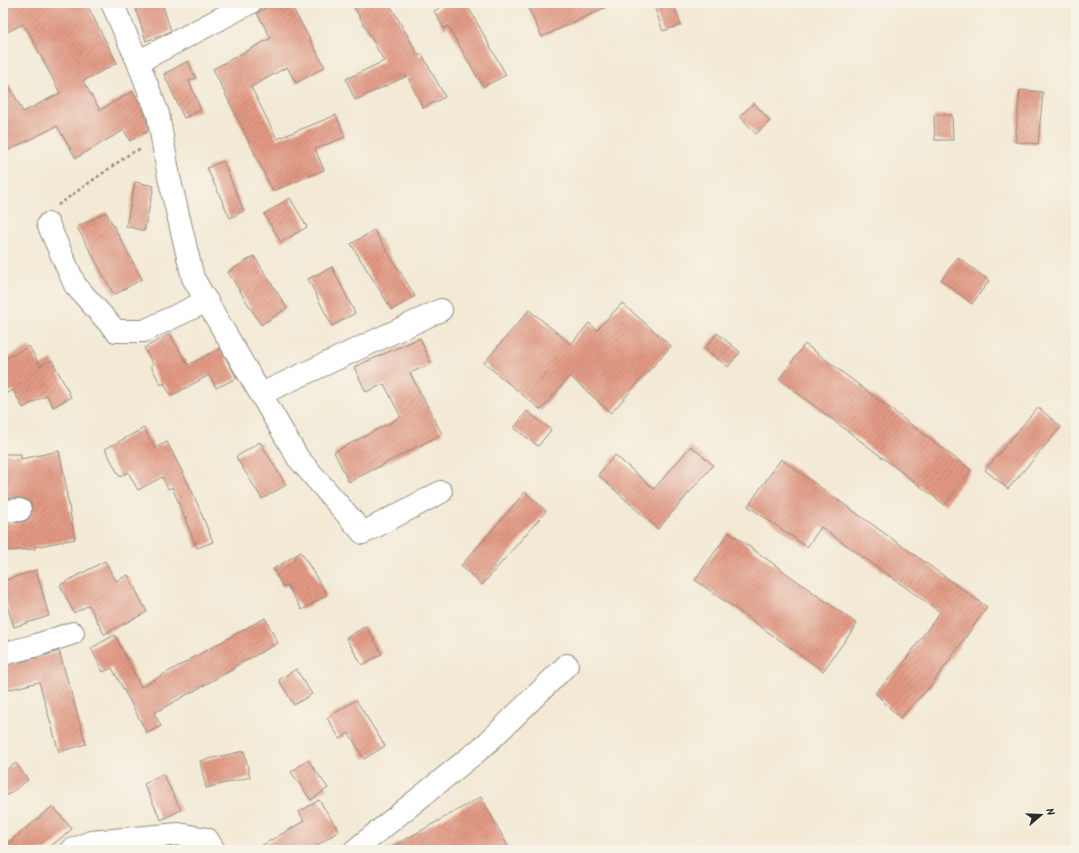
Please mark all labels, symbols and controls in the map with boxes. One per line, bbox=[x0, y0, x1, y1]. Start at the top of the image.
north arrow bbox=[1021, 795, 1061, 835]
text: N bbox=[1040, 806, 1059, 818]

